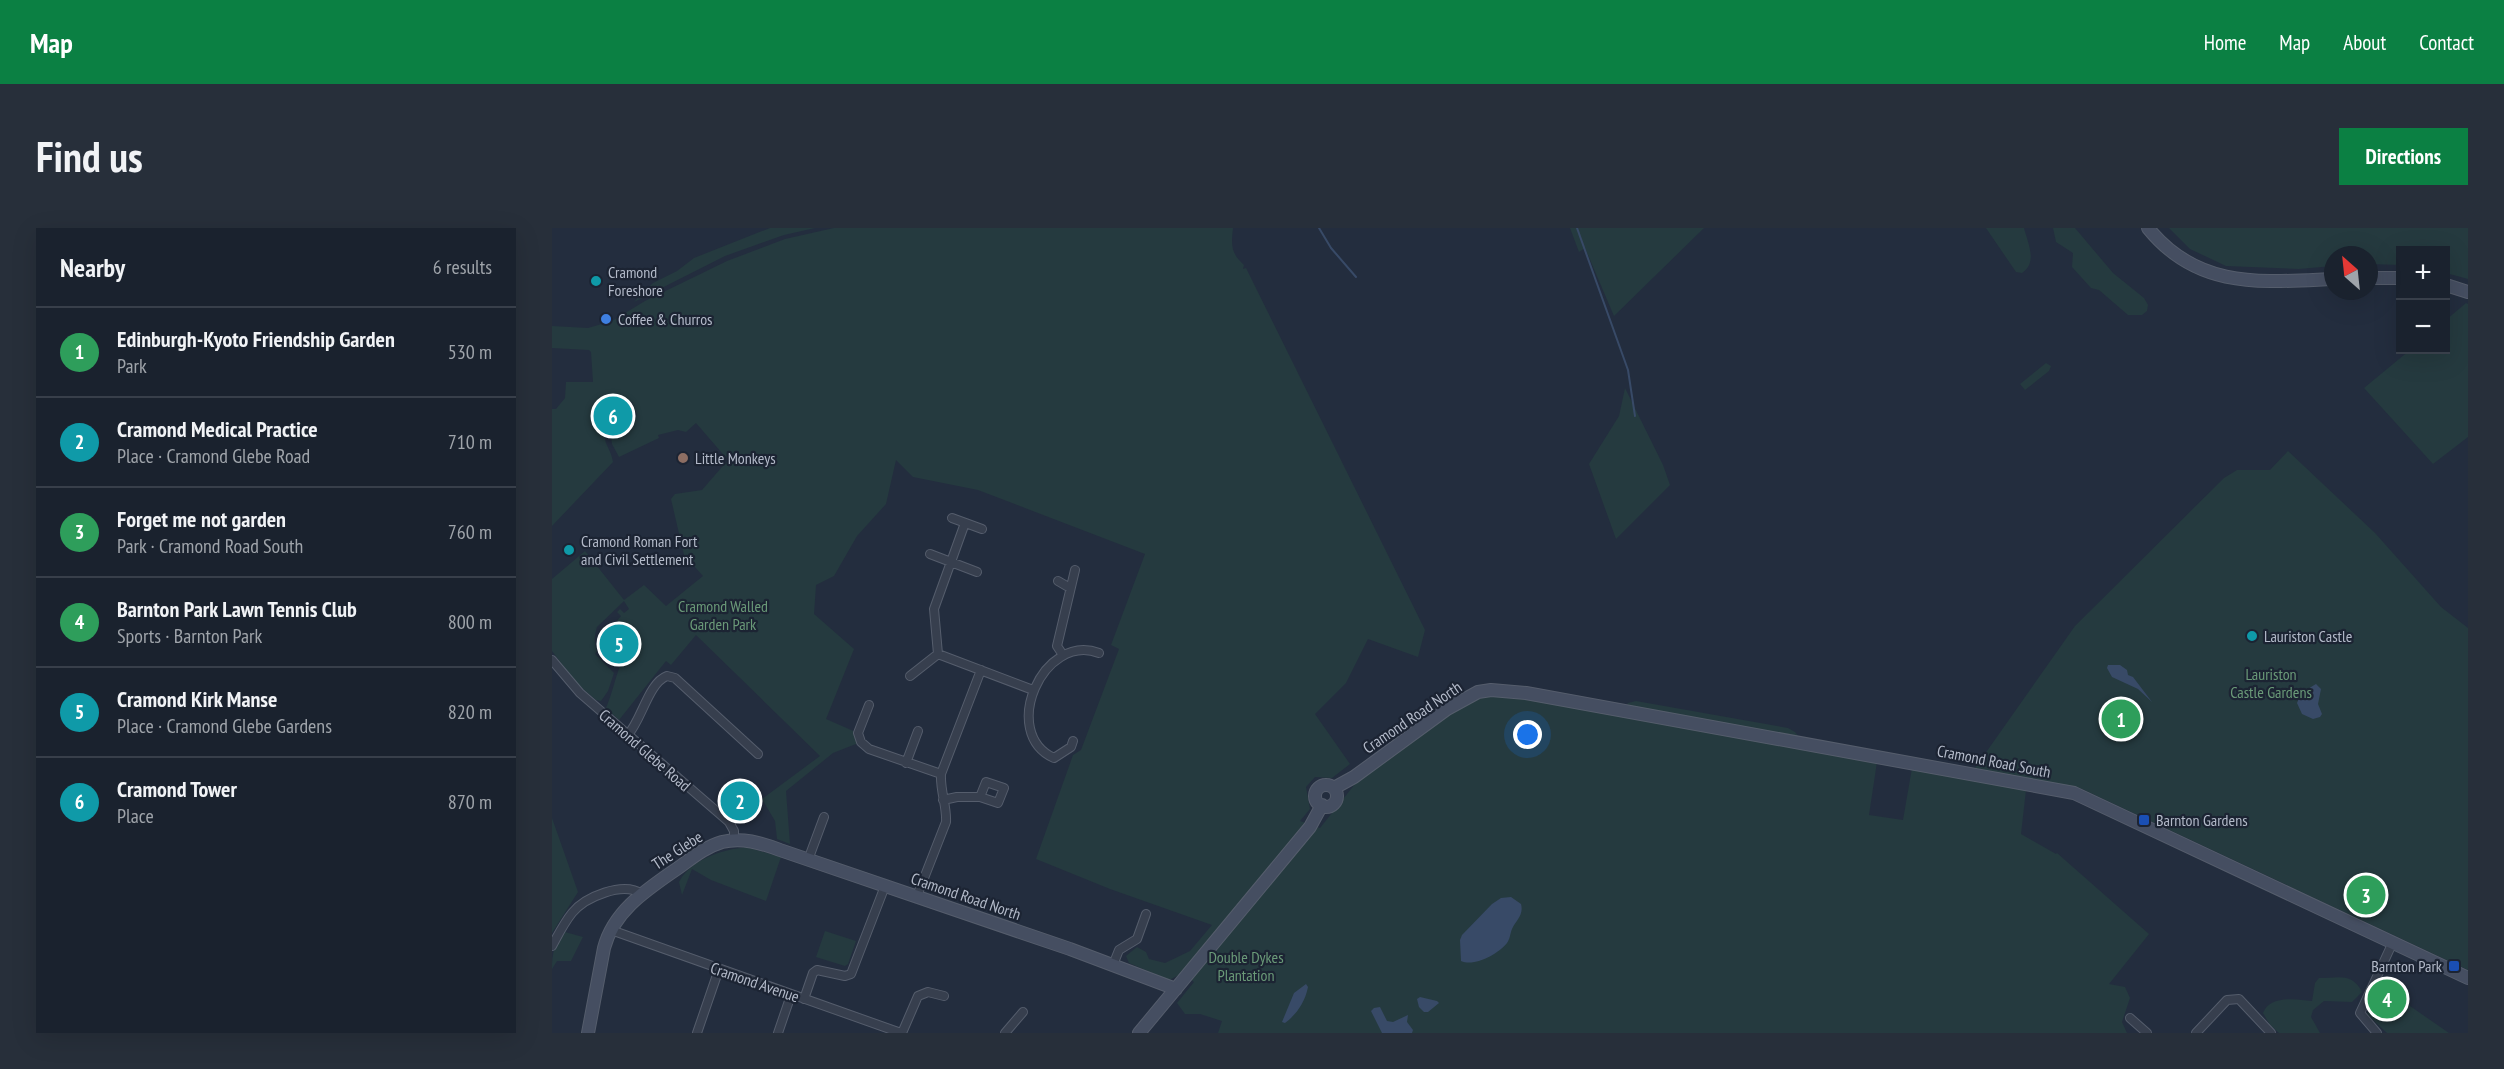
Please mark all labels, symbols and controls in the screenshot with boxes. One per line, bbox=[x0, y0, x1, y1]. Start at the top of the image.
text: Map bbox=[30, 24, 73, 61]
text: Home bbox=[2204, 29, 2246, 56]
text: Map bbox=[2279, 29, 2310, 56]
text: About bbox=[2343, 29, 2386, 56]
text: Contact bbox=[2419, 29, 2474, 56]
button: Directions bbox=[2339, 128, 2468, 185]
text: Find us bbox=[36, 129, 143, 184]
north arrow bbox=[2324, 246, 2378, 300]
map controls bbox=[2396, 246, 2450, 354]
button: + bbox=[2396, 246, 2450, 300]
text: Nearby bbox=[60, 251, 125, 284]
text: 6 results bbox=[433, 254, 492, 280]
place label: Cramond Foreshore bbox=[608, 262, 663, 300]
marker: Cramond Foreshore bbox=[589, 274, 603, 288]
button: − bbox=[2396, 300, 2450, 354]
place label: Coffee & Churros bbox=[618, 309, 713, 329]
marker: Coffee & Churros bbox=[599, 312, 613, 326]
text: Edinburgh-Kyoto Friendship Garden bbox=[117, 325, 395, 353]
text: 1 bbox=[75, 339, 84, 365]
text: 530 m bbox=[448, 339, 492, 365]
text: Park bbox=[117, 353, 147, 379]
pin: 6 bbox=[594, 394, 632, 438]
text: Cramond Medical Practice bbox=[117, 415, 318, 443]
text: 2 bbox=[75, 429, 84, 455]
text: 710 m bbox=[448, 429, 492, 455]
text: Place · Cramond Glebe Road bbox=[117, 443, 310, 469]
place label: Little Monkeys bbox=[695, 448, 776, 468]
marker: Little Monkeys bbox=[676, 451, 690, 465]
text: Forget me not garden bbox=[117, 505, 286, 533]
text: 3 bbox=[75, 519, 84, 545]
text: 760 m bbox=[448, 519, 492, 545]
place label: Cramond Roman Fort and Civil Settlement bbox=[581, 531, 698, 569]
text: Park · Cramond Road South bbox=[117, 533, 303, 559]
marker: Cramond Roman Fort and Civil Settlement bbox=[562, 543, 576, 557]
text: Barnton Park Lawn Tennis Club bbox=[117, 595, 357, 623]
park label: Cramond Walled Garden Park bbox=[678, 596, 768, 634]
text: 4 bbox=[75, 609, 84, 635]
text: 800 m bbox=[448, 609, 492, 635]
pin: 5 bbox=[600, 622, 638, 666]
text: Sports · Barnton Park bbox=[117, 623, 262, 649]
place label: Lauriston Castle bbox=[2264, 626, 2352, 646]
marker: Lauriston Castle bbox=[2245, 629, 2259, 643]
park label: Lauriston Castle Gardens bbox=[2230, 664, 2312, 702]
street label: Cramond Road North bbox=[1359, 677, 1465, 757]
text: Cramond Kirk Manse bbox=[117, 685, 278, 713]
pin: 1 bbox=[2102, 696, 2140, 742]
text: 5 bbox=[75, 699, 84, 725]
text: 820 m bbox=[448, 699, 492, 725]
street label: Cramond Glebe Road bbox=[595, 705, 695, 795]
text: Place · Cramond Glebe Gardens bbox=[117, 713, 332, 739]
your location bbox=[1513, 720, 1542, 749]
street label: Cramond Road South bbox=[1935, 740, 2053, 782]
text: Cramond Tower bbox=[117, 775, 237, 803]
pin: 2 bbox=[720, 778, 759, 824]
text: 6 bbox=[75, 789, 84, 815]
text: 870 m bbox=[448, 789, 492, 815]
text: Place bbox=[117, 803, 154, 829]
place label: Barnton Gardens bbox=[2156, 810, 2248, 830]
marker: Barnton Gardens bbox=[2137, 813, 2151, 827]
street label: The Glebe bbox=[648, 826, 706, 874]
street label: Cramond Road North bbox=[908, 868, 1024, 924]
pin: 3 bbox=[2346, 872, 2386, 918]
park label: Double Dykes Plantation bbox=[1208, 947, 1284, 985]
place label: Barnton Park bbox=[2371, 956, 2443, 976]
street label: Cramond Avenue bbox=[708, 957, 802, 1007]
marker: Barnton Park bbox=[2447, 959, 2461, 973]
pin: 4 bbox=[2368, 976, 2406, 1022]

